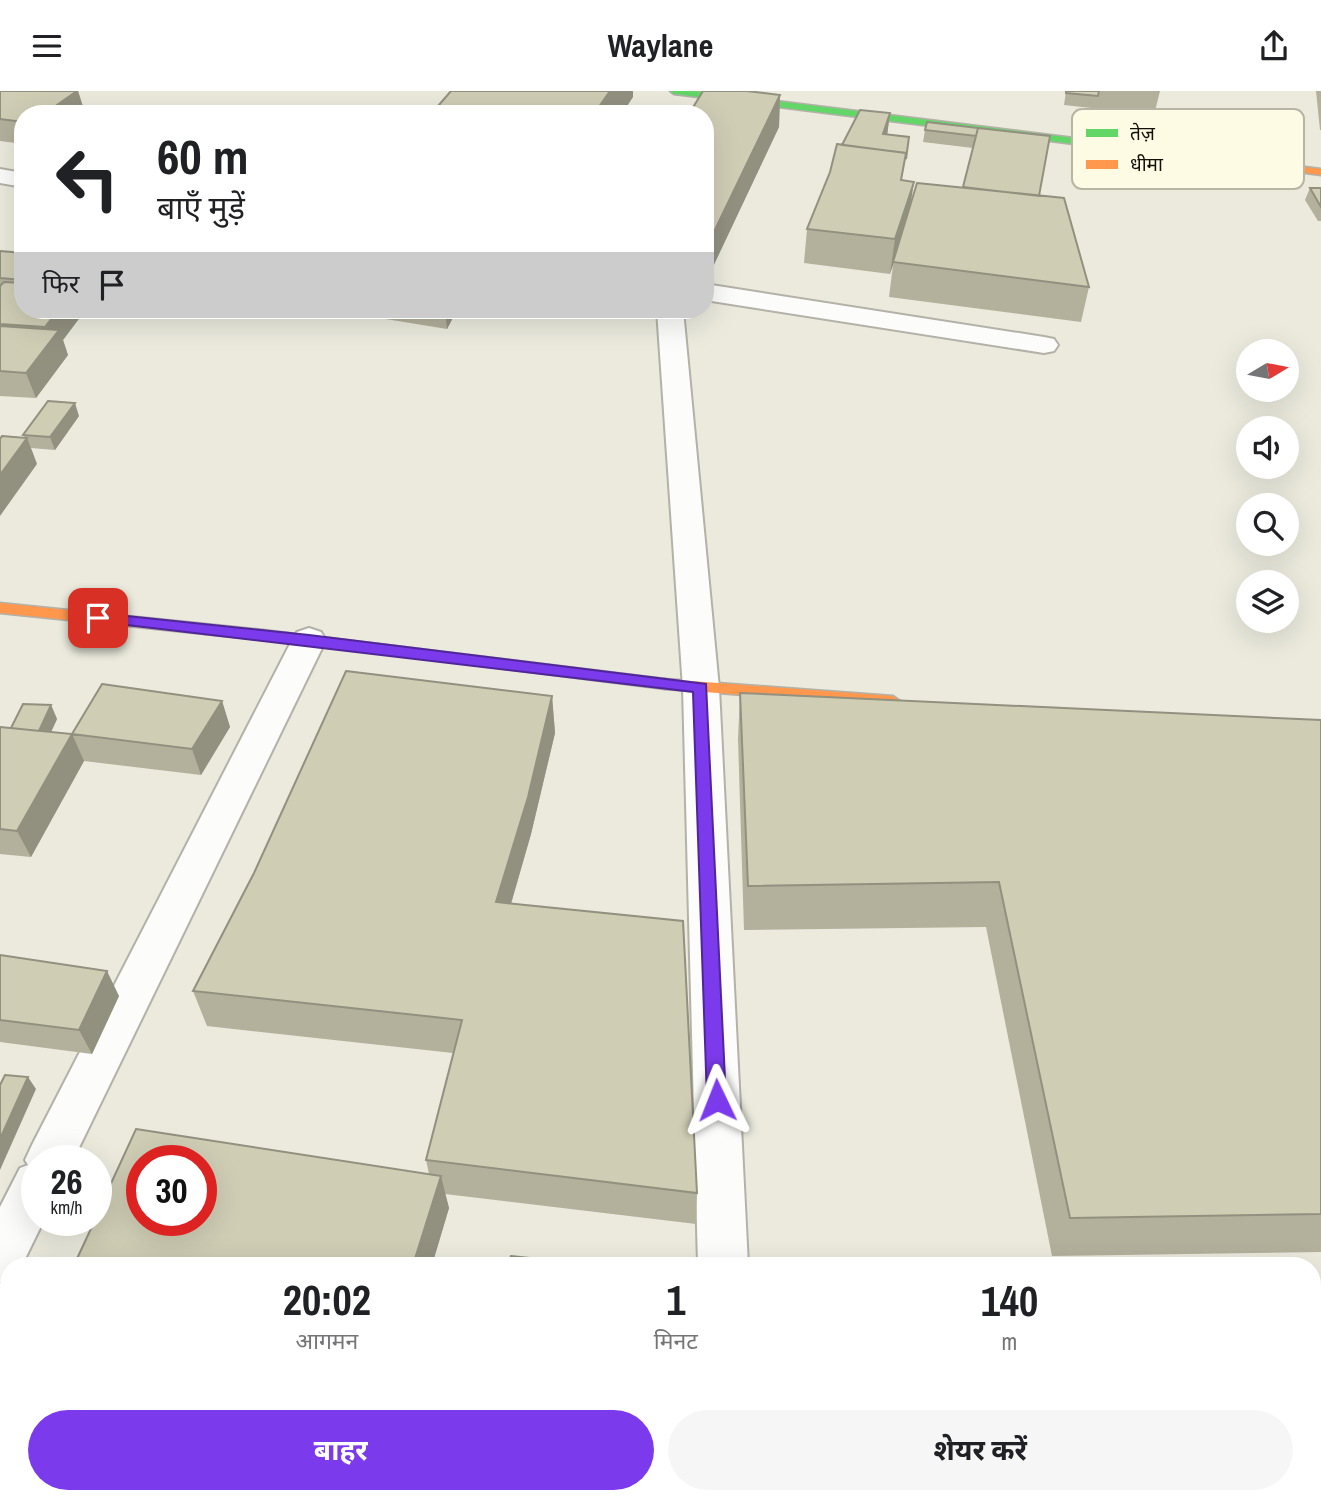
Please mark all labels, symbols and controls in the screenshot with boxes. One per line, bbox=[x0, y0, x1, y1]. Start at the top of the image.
text: Waylane bbox=[608, 24, 713, 67]
icon: menu bbox=[28, 27, 66, 65]
icon: share bbox=[1255, 27, 1293, 65]
legend bbox=[1072, 109, 1304, 189]
text: तेज़ bbox=[1130, 120, 1156, 146]
text: 60 m bbox=[157, 123, 249, 189]
icon: left bbox=[42, 133, 133, 224]
text: धीमा bbox=[1130, 151, 1164, 177]
text: बाएँ मुड़ें bbox=[157, 186, 245, 229]
text: फिर bbox=[42, 266, 79, 301]
icon: arrive bbox=[93, 266, 131, 304]
north arrow bbox=[1236, 339, 1298, 403]
map controls bbox=[1236, 339, 1299, 633]
button: sound bbox=[1236, 416, 1299, 479]
button: search bbox=[1236, 493, 1299, 556]
button: layers bbox=[1236, 570, 1299, 633]
pin bbox=[68, 588, 128, 648]
icon: arrive bbox=[79, 599, 117, 637]
position arrow bbox=[680, 1063, 754, 1137]
speed limit sign: 30 bbox=[126, 1145, 217, 1236]
text: 26 bbox=[51, 1158, 82, 1205]
text: km/h bbox=[51, 1195, 83, 1220]
text: 20:02 bbox=[283, 1272, 371, 1328]
text: 1 bbox=[666, 1272, 685, 1328]
text: 140 bbox=[981, 1273, 1038, 1329]
text: आगमन bbox=[295, 1325, 358, 1356]
text: मिनट bbox=[654, 1325, 698, 1356]
text: m bbox=[1002, 1326, 1017, 1357]
button: बाहर bbox=[28, 1410, 654, 1490]
button: शेयर करें bbox=[668, 1410, 1293, 1490]

